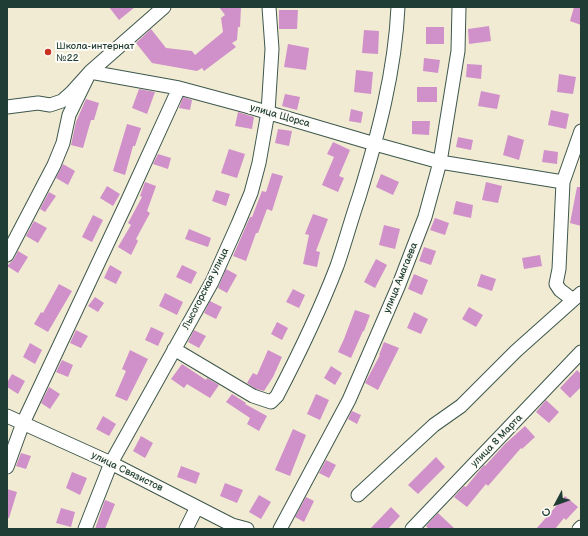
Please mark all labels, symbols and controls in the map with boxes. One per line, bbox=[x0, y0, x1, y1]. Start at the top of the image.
place label: Школа-интернат №22 bbox=[56, 40, 135, 64]
marker: Школа-интернат №22 bbox=[43, 47, 53, 57]
street label: улица Щорса bbox=[249, 102, 311, 130]
street label: улица Амагаева bbox=[381, 241, 421, 315]
street label: Лысогорская улица bbox=[180, 246, 232, 332]
street label: улица 8 Марта bbox=[469, 412, 525, 470]
street label: улица Связистов bbox=[89, 449, 165, 495]
north arrow bbox=[536, 484, 576, 524]
text: С bbox=[539, 505, 554, 519]

